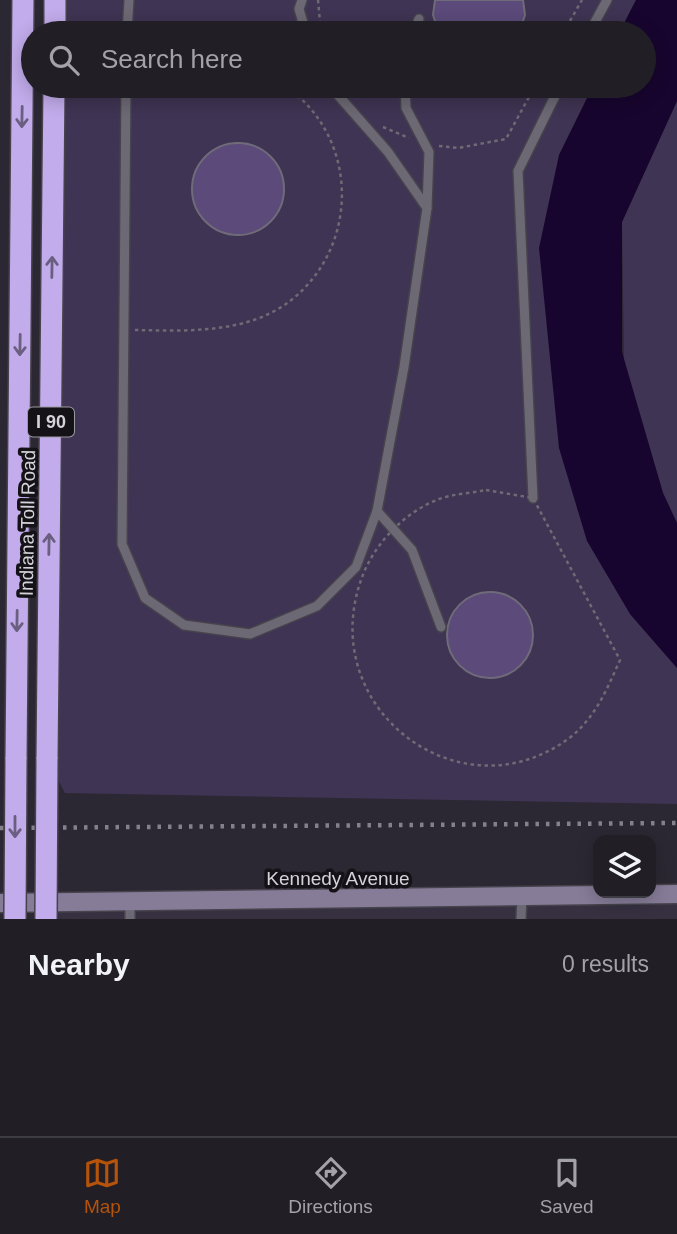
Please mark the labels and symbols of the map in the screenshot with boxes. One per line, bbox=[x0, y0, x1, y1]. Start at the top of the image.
one-way arrow bbox=[15, 105, 29, 128]
one-way arrow bbox=[45, 256, 59, 279]
one-way arrow bbox=[13, 333, 27, 356]
road number: I 90 bbox=[28, 408, 74, 436]
street label: Indiana Toll Road bbox=[16, 450, 39, 596]
one-way arrow bbox=[43, 532, 56, 555]
one-way arrow bbox=[10, 609, 24, 632]
one-way arrow bbox=[8, 815, 22, 838]
street label: Kennedy Avenue bbox=[266, 868, 410, 889]

